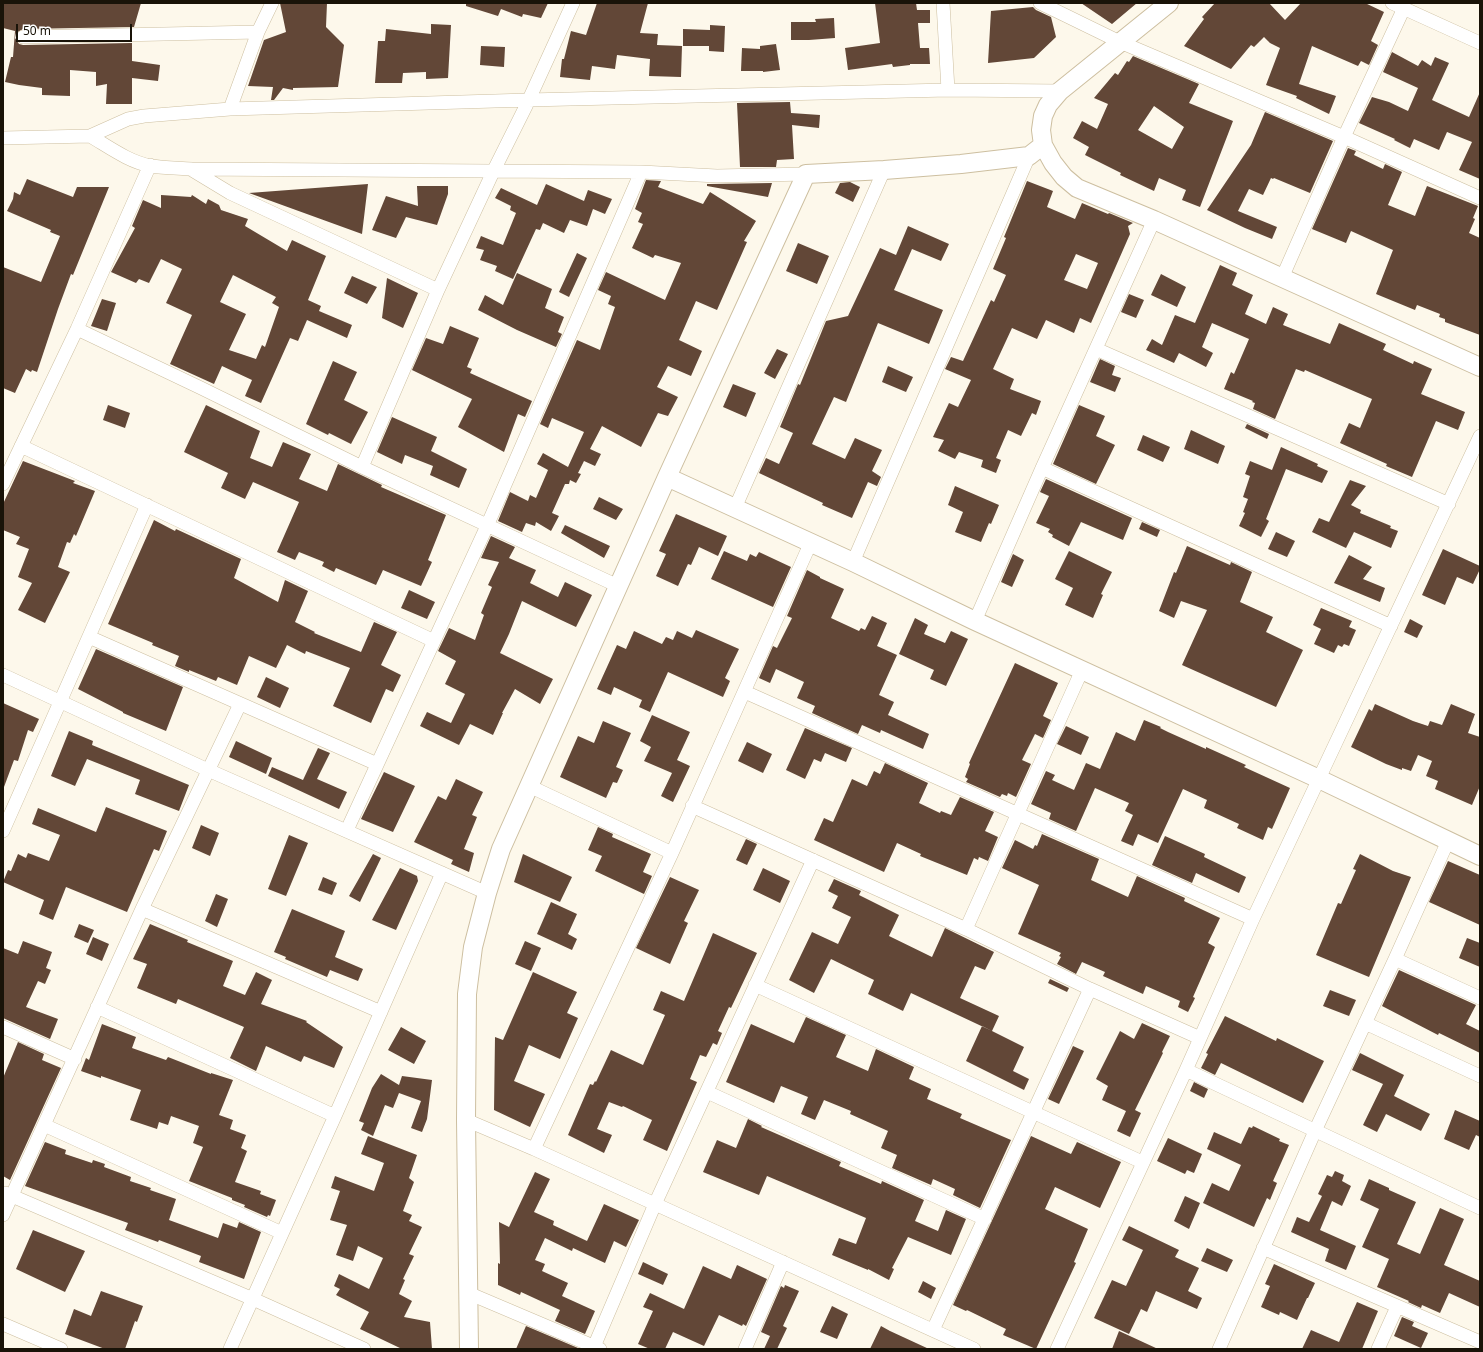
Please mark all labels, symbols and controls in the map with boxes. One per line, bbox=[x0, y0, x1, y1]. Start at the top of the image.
scale bar bbox=[18, 16, 134, 42]
text: 50 m bbox=[23, 22, 51, 39]

